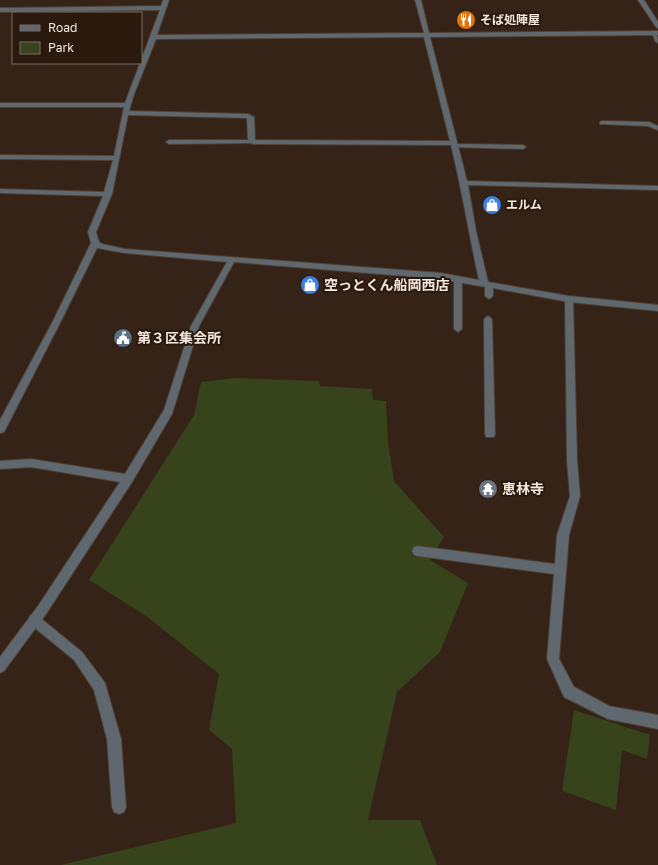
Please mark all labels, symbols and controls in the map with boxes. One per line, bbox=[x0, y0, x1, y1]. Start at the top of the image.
restaurant icon: そば処陣屋 bbox=[455, 9, 477, 31]
legend bbox=[12, 12, 142, 64]
place label: そば処陣屋 bbox=[480, 12, 540, 27]
text: Road bbox=[48, 20, 77, 35]
text: Park bbox=[48, 40, 74, 55]
shop icon: エルム bbox=[481, 194, 503, 216]
place label: エルム bbox=[506, 197, 542, 212]
shop icon: 空っとくん船岡西店 bbox=[299, 274, 321, 296]
place label: 空っとくん船岡西店 bbox=[324, 276, 450, 293]
public building icon: 第３区集会所 bbox=[112, 327, 134, 349]
place label: 第３区集会所 bbox=[137, 329, 221, 346]
temple icon: 恵林寺 bbox=[477, 478, 499, 500]
place label: 恵林寺 bbox=[502, 480, 544, 497]

